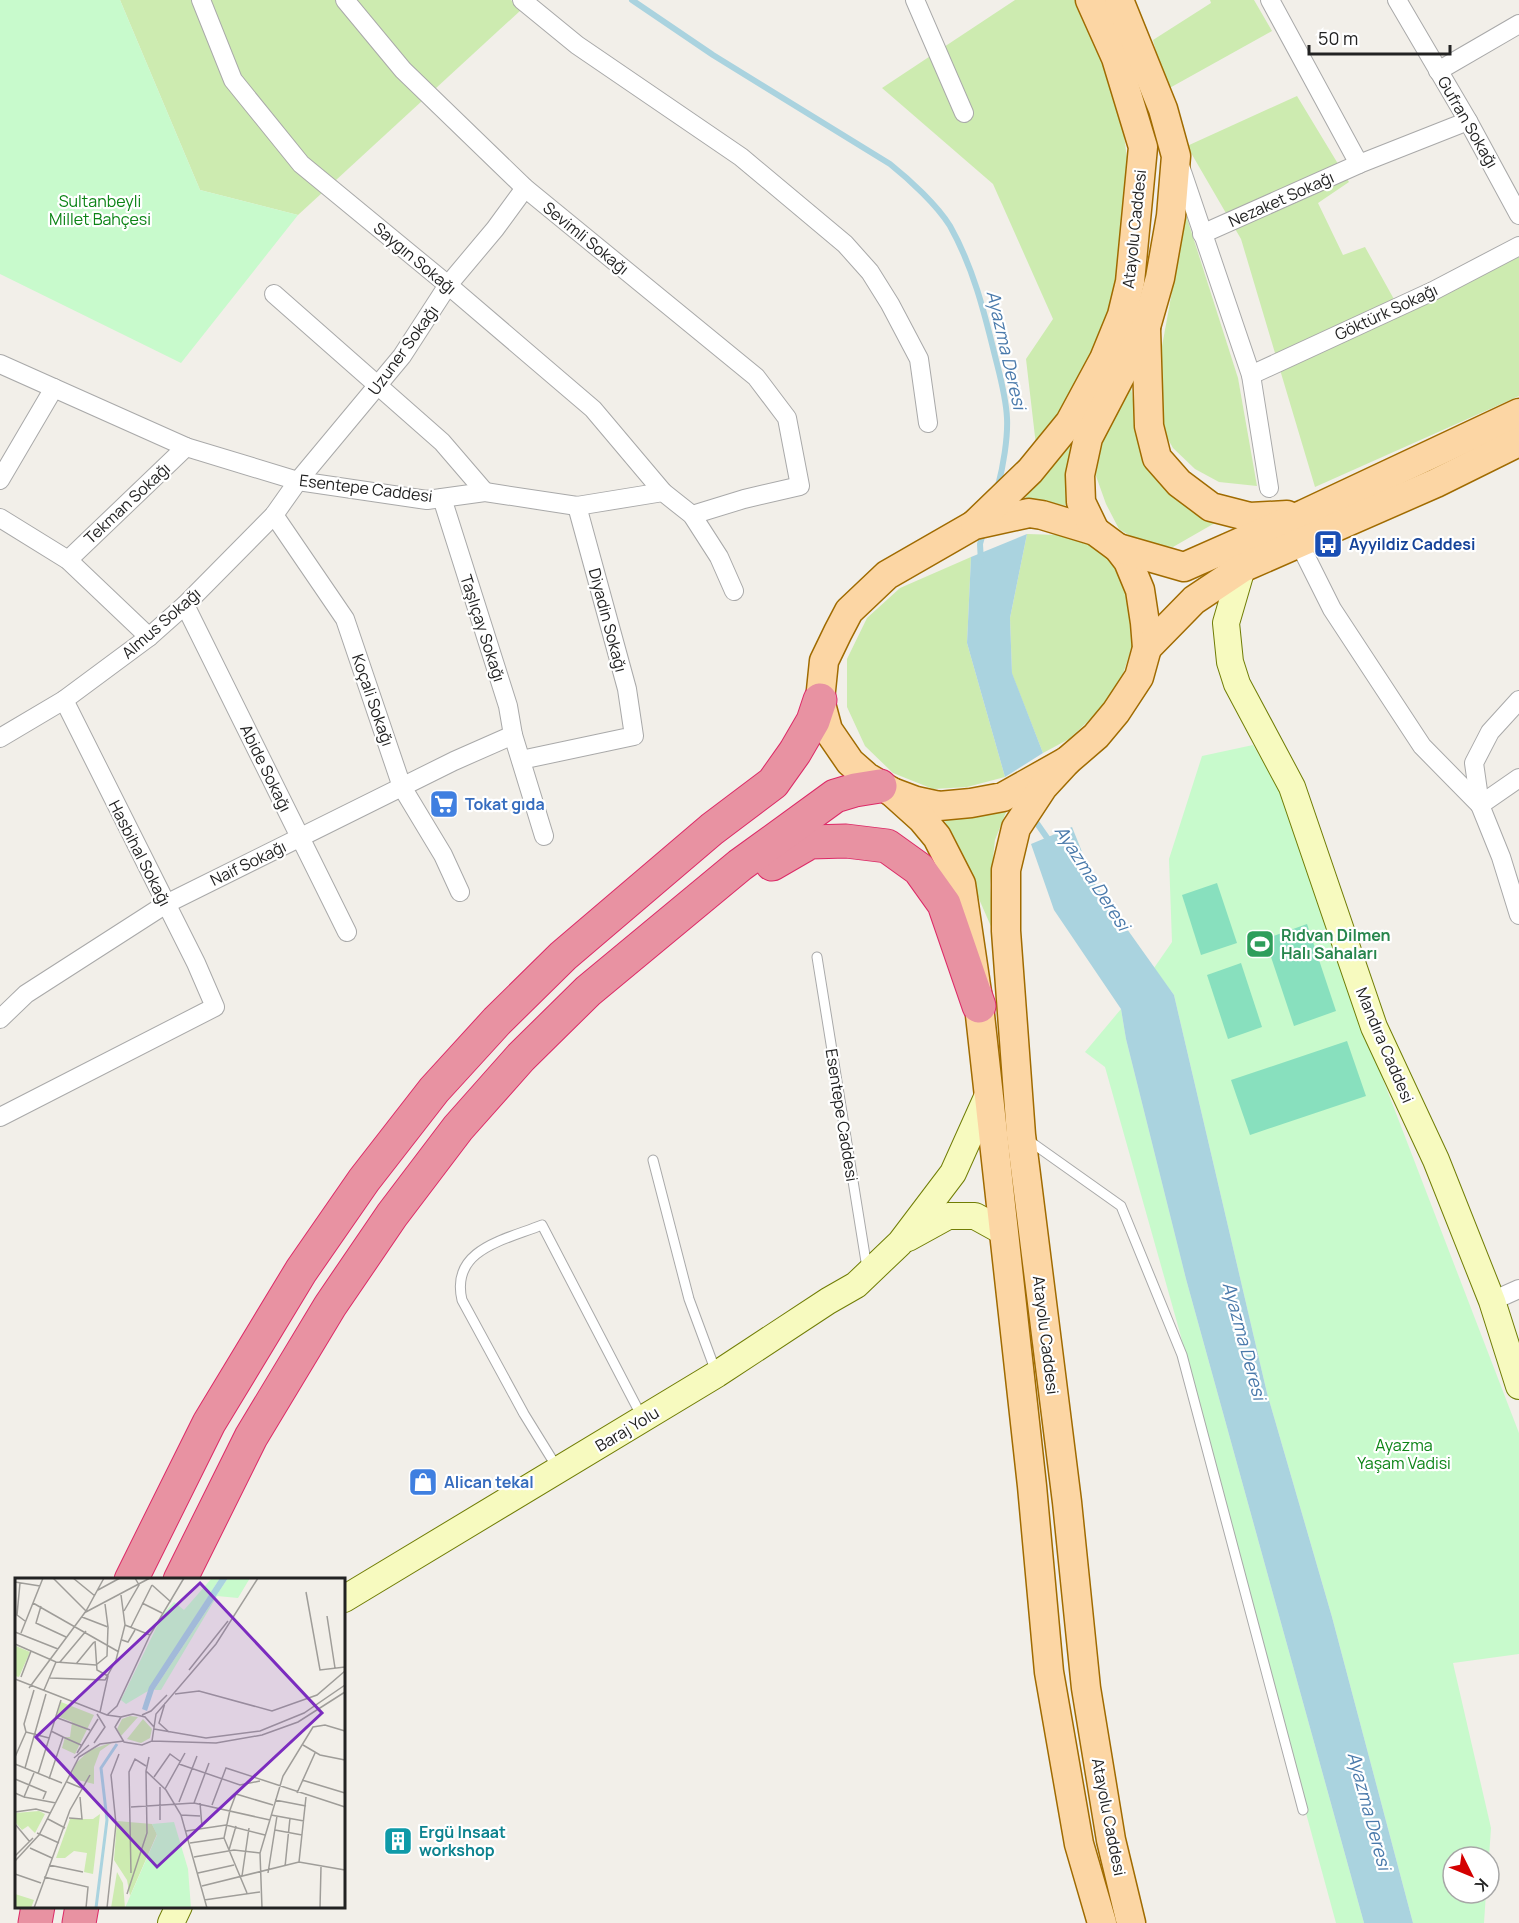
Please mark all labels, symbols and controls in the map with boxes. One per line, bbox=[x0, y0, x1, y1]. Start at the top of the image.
scale bar bbox=[1309, 18, 1450, 56]
text: 50 m bbox=[1318, 26, 1358, 50]
street label: Gufran Sokağı bbox=[1433, 72, 1503, 172]
street label: Nezaket Sokağı bbox=[1225, 166, 1337, 232]
street label: Atayolu Caddesi bbox=[1117, 168, 1151, 290]
park label: Sultanbeyli Millet Bahçesi bbox=[49, 190, 151, 230]
street label: Sevimli Sokağı bbox=[539, 197, 633, 279]
street label: Saygın Sokağı bbox=[369, 217, 461, 299]
street label: Göktürk Sokağı bbox=[1331, 279, 1441, 345]
water label: Ayazma Deresi bbox=[982, 288, 1033, 414]
street label: Uzuner Sokağı bbox=[363, 301, 443, 399]
street label: Tekman Sokağı bbox=[79, 457, 175, 549]
street label: Esentepe Caddesi bbox=[298, 469, 434, 507]
bus stop icon: Ayyildiz Caddesi bbox=[1312, 528, 1344, 560]
place label: Ayyildiz Caddesi bbox=[1349, 533, 1475, 555]
street label: Diyadin Sokağı bbox=[584, 566, 632, 674]
street label: Taşlıçay Sokağı bbox=[455, 572, 511, 684]
street label: Almus Sokağı bbox=[117, 583, 205, 663]
street label: Koçali Sokağı bbox=[347, 651, 399, 749]
street label: Abide Sokağı bbox=[235, 721, 297, 815]
supermarket icon: Tokat gıda bbox=[428, 788, 460, 820]
place label: Tokat gıda bbox=[465, 793, 545, 815]
street label: Hasbihal Sokağı bbox=[104, 796, 176, 910]
water label: Ayazma Deresi bbox=[1050, 820, 1137, 937]
street label: Naif Sokağı bbox=[206, 835, 290, 891]
place label: Rıdvan Dilmen Halı Sahaları bbox=[1281, 924, 1391, 964]
sports icon: Rıdvan Dilmen Halı Sahaları bbox=[1244, 928, 1276, 960]
street label: Mandıra Caddesi bbox=[1351, 984, 1419, 1106]
street label: Esentepe Caddesi bbox=[821, 1047, 863, 1183]
street label: Atayolu Caddesi bbox=[1028, 1274, 1064, 1396]
water label: Ayazma Deresi bbox=[1218, 1279, 1273, 1405]
street label: Baraj Yolu bbox=[591, 1401, 663, 1457]
park label: Ayazma Yaşam Vadisi bbox=[1357, 1434, 1451, 1474]
shop icon: Alican tekal bbox=[407, 1466, 439, 1498]
place label: Alican tekal bbox=[444, 1471, 534, 1493]
inset map bbox=[15, 1578, 345, 1908]
water label: Ayazma Deresi bbox=[1343, 1749, 1398, 1875]
street label: Atayolu Caddesi bbox=[1087, 1756, 1131, 1878]
place label: Ergü Insaat workshop bbox=[419, 1821, 506, 1861]
building icon: Ergü Insaat workshop bbox=[382, 1825, 414, 1857]
north arrow bbox=[1441, 1845, 1501, 1905]
text: K bbox=[1470, 1874, 1494, 1897]

